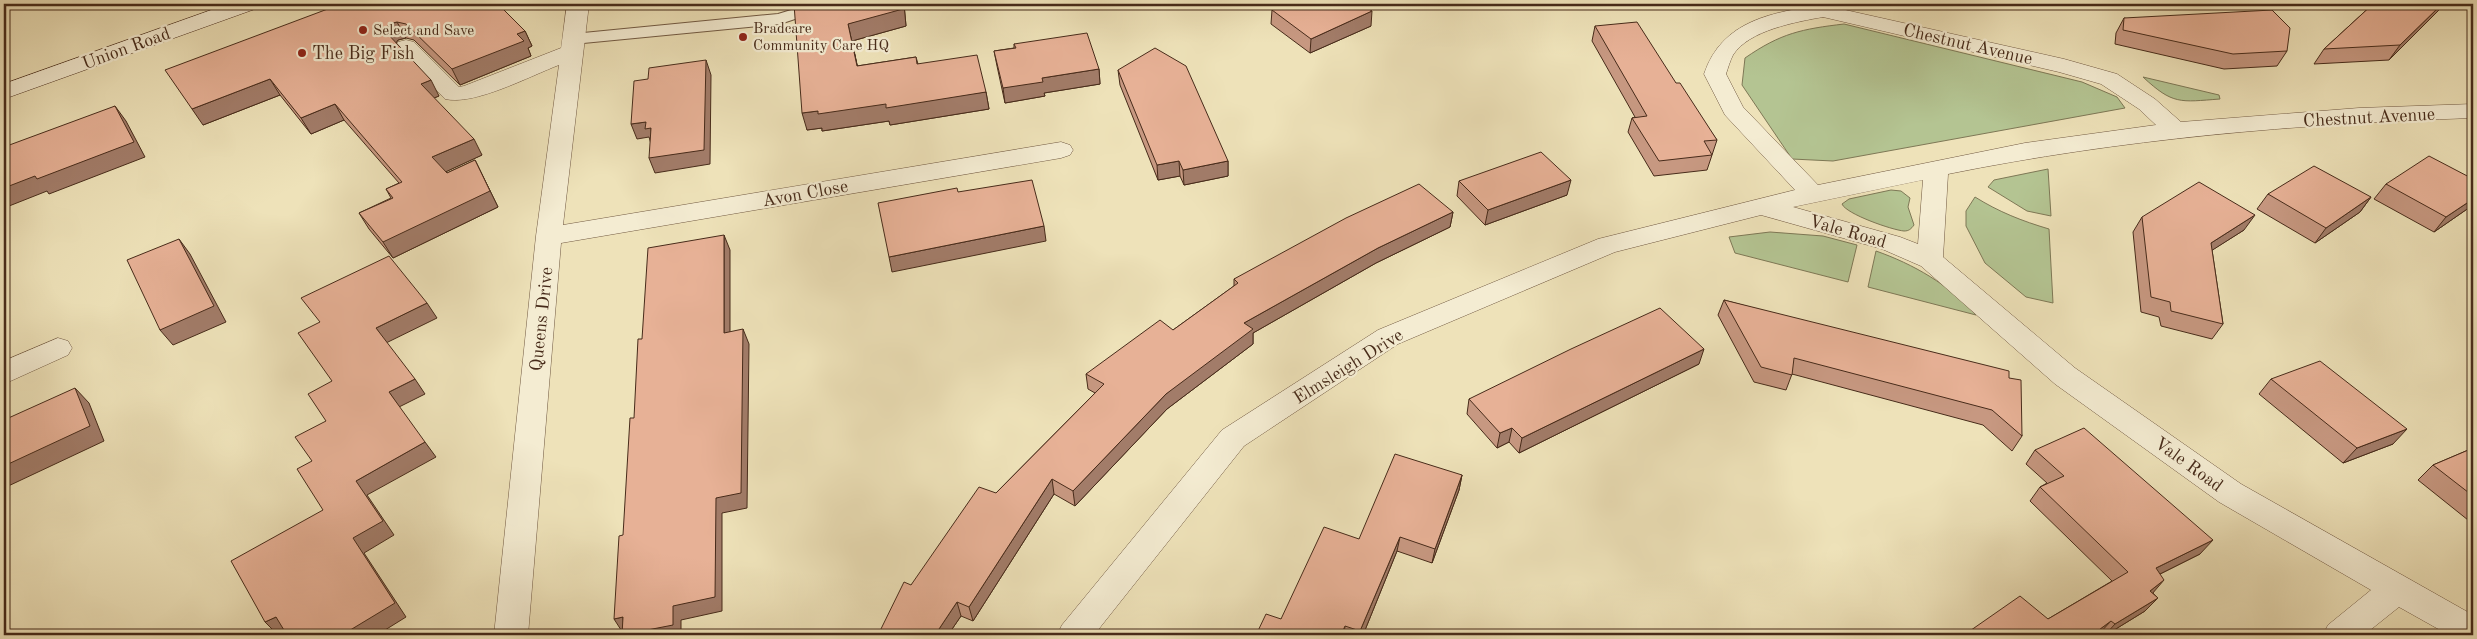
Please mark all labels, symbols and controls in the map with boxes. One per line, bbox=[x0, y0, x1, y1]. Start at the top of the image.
street label: Chestnut Avenue bbox=[1901, 21, 2034, 69]
place label: Bradcare Community Care HQ bbox=[753, 22, 889, 54]
marker: Select and Save bbox=[357, 24, 369, 36]
place label: Select and Save bbox=[373, 24, 474, 39]
street label: Union Road bbox=[80, 25, 173, 73]
marker: Bradcare Community Care HQ bbox=[737, 31, 749, 43]
place label: The Big Fish bbox=[312, 45, 415, 63]
marker: The Big Fish bbox=[296, 47, 308, 59]
street label: Chestnut Avenue bbox=[2303, 106, 2435, 130]
street label: Avon Close bbox=[761, 178, 850, 210]
street label: Vale Road bbox=[1807, 212, 1888, 252]
street label: Queens Drive bbox=[528, 266, 556, 372]
street label: Elmsleigh Drive bbox=[1291, 326, 1406, 408]
street label: Vale Road bbox=[2151, 434, 2226, 495]

